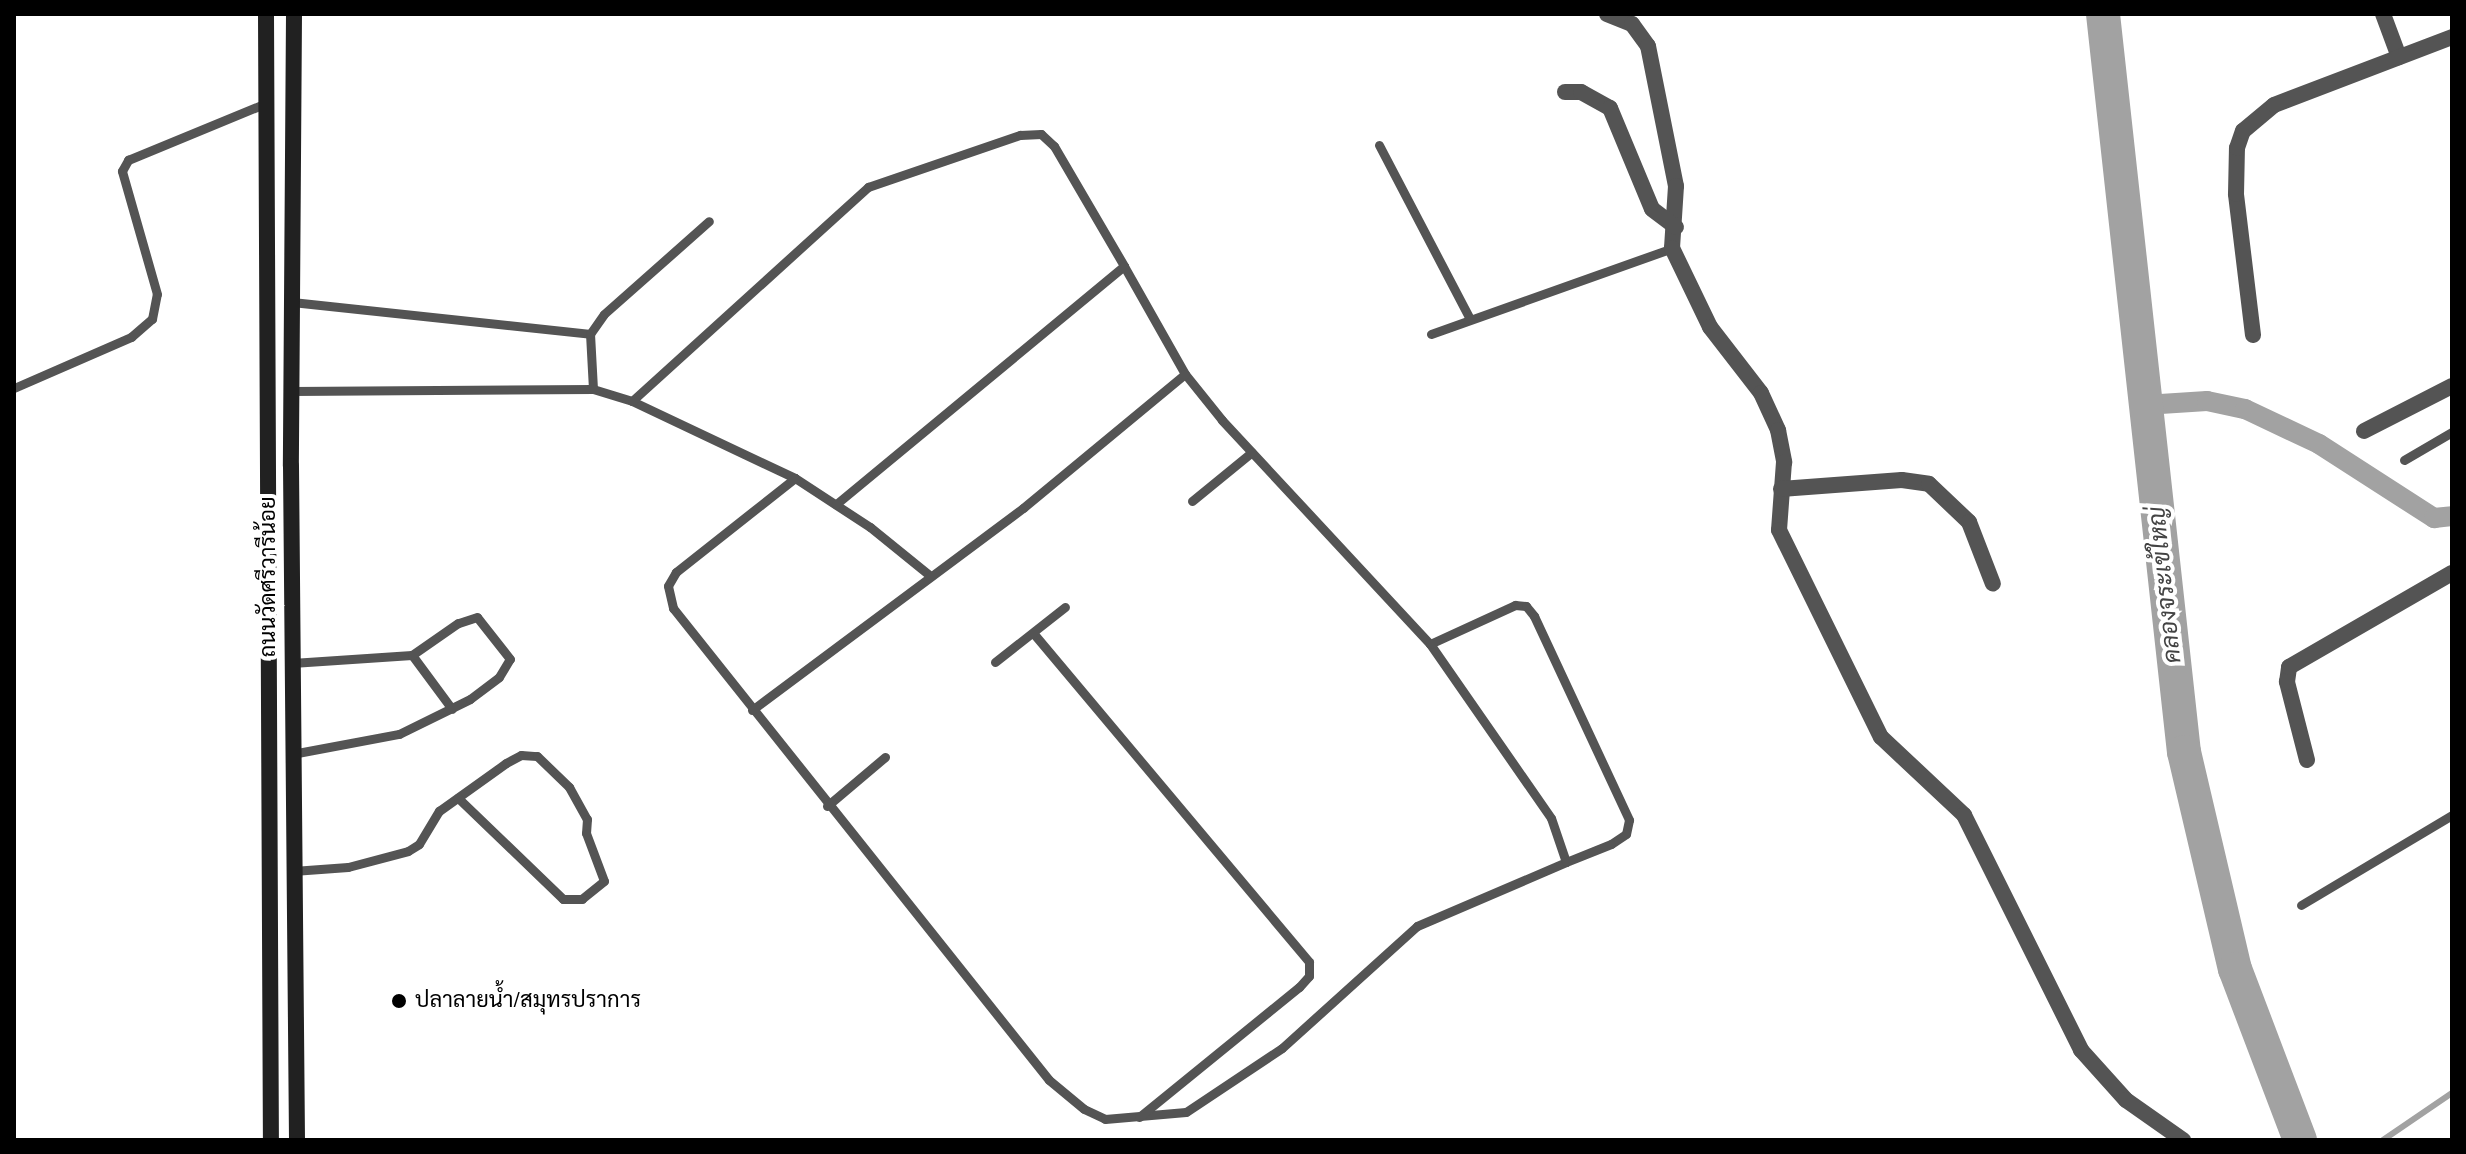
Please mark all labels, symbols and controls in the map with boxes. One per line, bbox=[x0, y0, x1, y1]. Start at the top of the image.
street label: ถนนวัดศรีวารีน้อย bbox=[256, 496, 282, 658]
water label: คลองจระเข้ใหญ่ bbox=[2142, 505, 2188, 665]
place label: ปลาลายน้ำ/สมุทรปราการ bbox=[415, 988, 641, 1014]
marker: ปลาลายน้ำ/สมุทรปราการ bbox=[390, 992, 408, 1010]

